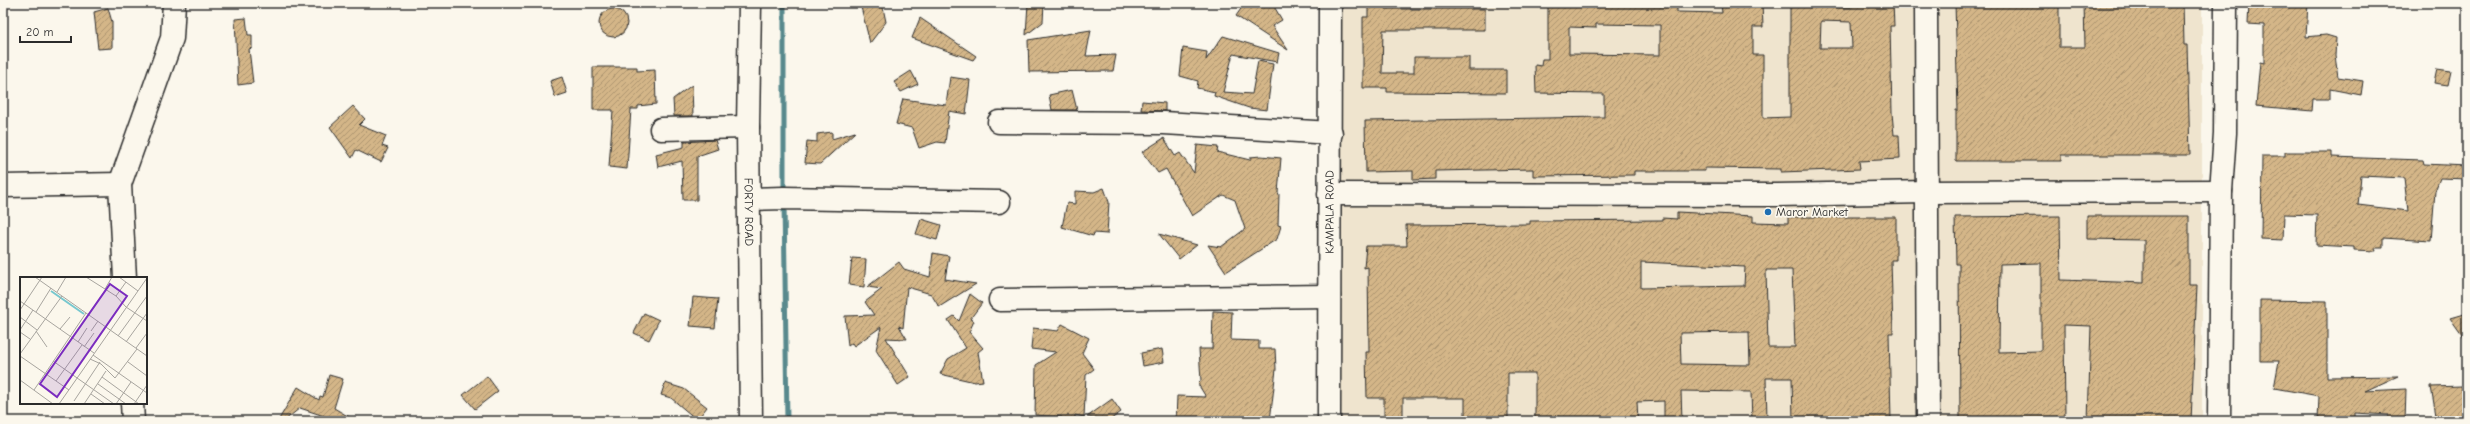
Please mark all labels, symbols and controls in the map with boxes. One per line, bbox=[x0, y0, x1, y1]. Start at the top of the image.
scale bar bbox=[20, 18, 71, 44]
text: 20 m bbox=[26, 25, 54, 39]
street label: KAMPALA ROAD bbox=[1322, 170, 1337, 254]
street label: FORTY ROAD bbox=[742, 178, 756, 246]
place label: Maror Market bbox=[1776, 205, 1849, 219]
marker: Maror Market bbox=[1763, 207, 1773, 217]
inset map bbox=[20, 277, 147, 404]

